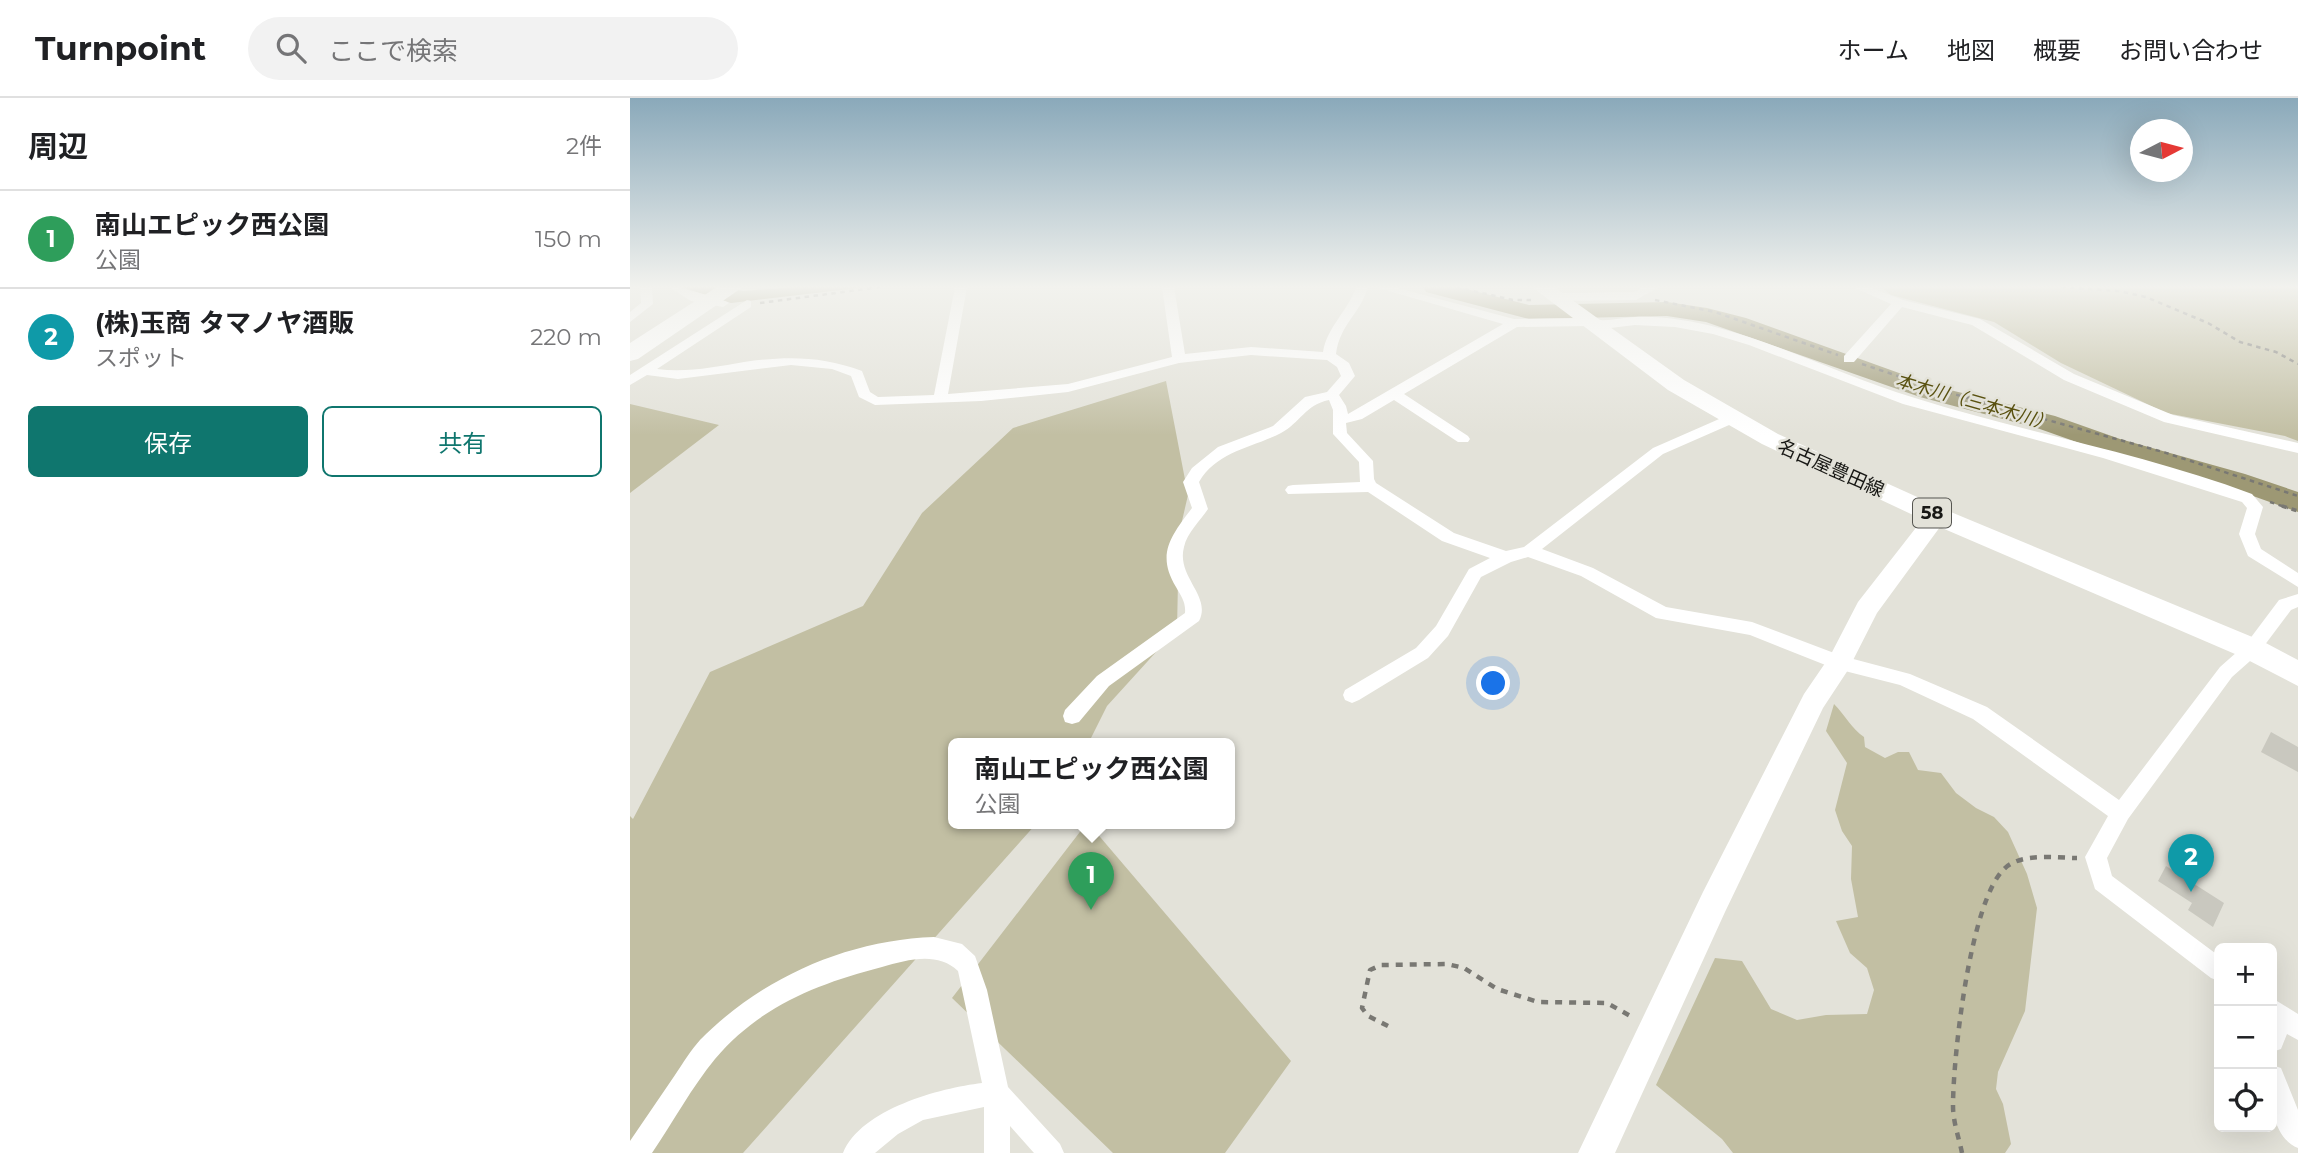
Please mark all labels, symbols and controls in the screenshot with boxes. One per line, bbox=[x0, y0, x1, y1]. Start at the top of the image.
search box bbox=[248, 17, 738, 80]
text: Turnpoint bbox=[35, 28, 206, 68]
icon: search bbox=[272, 29, 310, 67]
text: ここで検索 bbox=[328, 35, 458, 67]
text: ホーム bbox=[1838, 36, 1909, 65]
text: 地図 bbox=[1947, 36, 1995, 65]
text: 概要 bbox=[2033, 36, 2081, 65]
text: お問い合わせ bbox=[2119, 36, 2263, 65]
north arrow bbox=[2130, 119, 2193, 182]
text: 周辺 bbox=[28, 128, 88, 165]
text: 2件 bbox=[566, 132, 602, 160]
text: 南山エピック西公園 bbox=[95, 209, 329, 241]
text: 1 bbox=[46, 225, 56, 253]
text: 150 m bbox=[535, 225, 602, 253]
text: 公園 bbox=[95, 246, 141, 274]
text: (株)玉商 タマノヤ酒販 bbox=[95, 307, 354, 339]
text: 2 bbox=[44, 323, 58, 351]
text: 220 m bbox=[530, 323, 602, 351]
text: スポット bbox=[95, 344, 187, 372]
water label: 本木川（三本木川） bbox=[1893, 369, 2055, 435]
button: 保存 bbox=[28, 406, 308, 477]
button: 共有 bbox=[322, 406, 602, 477]
street label: 名古屋豊田線 bbox=[1774, 434, 1888, 502]
road number: 58 bbox=[1913, 498, 1951, 528]
your location bbox=[1476, 666, 1510, 700]
popup bbox=[948, 738, 1235, 829]
text: 南山エピック西公園 bbox=[974, 753, 1209, 785]
text: 公園 bbox=[974, 790, 1020, 818]
pin: 2 bbox=[2168, 834, 2214, 892]
pin: 1 bbox=[1068, 852, 1114, 910]
map controls bbox=[2214, 943, 2277, 1132]
button: + bbox=[2214, 943, 2277, 1006]
button: − bbox=[2214, 1006, 2277, 1069]
button: locate bbox=[2214, 1069, 2277, 1132]

